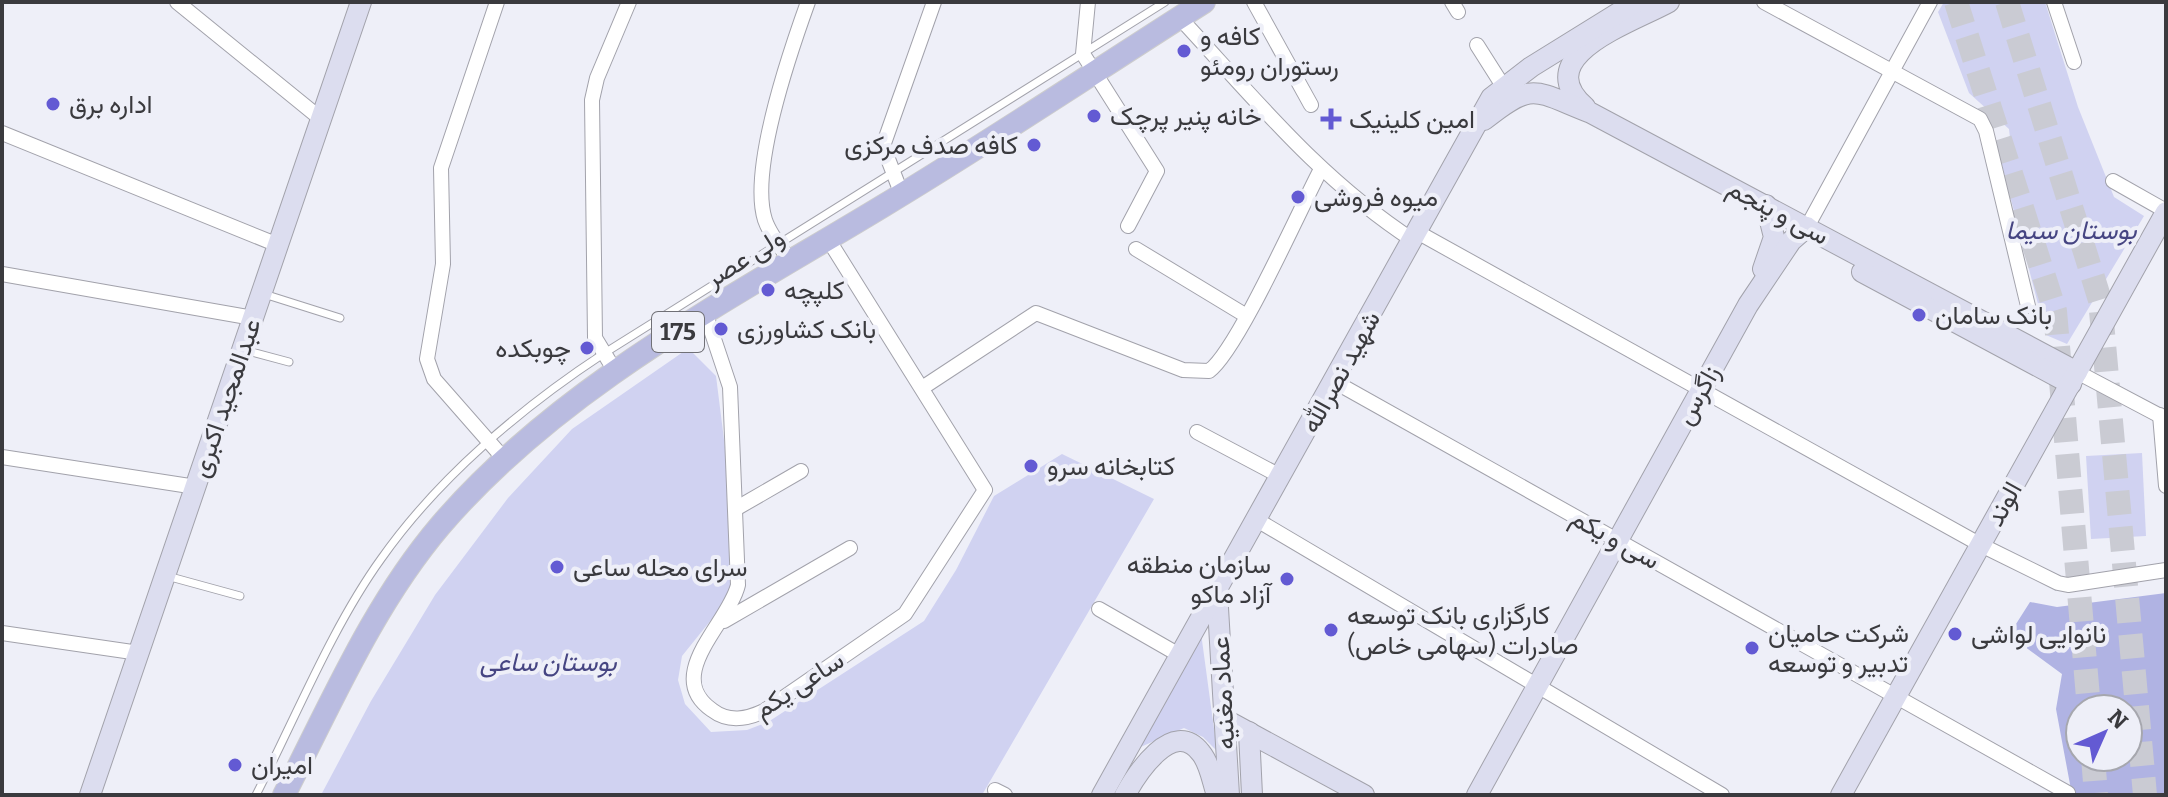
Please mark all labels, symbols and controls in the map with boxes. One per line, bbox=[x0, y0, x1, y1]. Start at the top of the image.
place label: کافه و رستوران رومئو bbox=[1200, 21, 1339, 82]
marker: کافه و رستوران رومئو bbox=[1175, 42, 1193, 60]
place label: اداره برق bbox=[69, 89, 153, 120]
marker: اداره برق bbox=[44, 95, 62, 113]
place label: خانه پنیر پرچک bbox=[1110, 101, 1262, 134]
place label: امین کلینیک bbox=[1349, 104, 1475, 135]
marker: خانه پنیر پرچک bbox=[1085, 107, 1103, 125]
marker: امین کلینیک bbox=[1320, 108, 1342, 130]
place label: کافه صدف مرکزی bbox=[844, 130, 1018, 161]
marker: کافه صدف مرکزی bbox=[1025, 136, 1043, 154]
street label: سی و پنجم bbox=[1721, 172, 1834, 253]
place label: میوه فروشی bbox=[1314, 182, 1438, 213]
marker: میوه فروشی bbox=[1289, 188, 1307, 206]
park label: بوستان سیما bbox=[2006, 215, 2138, 246]
street label: ولی عصر bbox=[699, 222, 790, 295]
place label: کلپچه bbox=[784, 275, 844, 308]
marker: کلپچه bbox=[759, 281, 777, 299]
place label: بانک سامان bbox=[1935, 300, 2052, 331]
street label: شهید نصرالله bbox=[1295, 306, 1387, 438]
marker: بانک سامان bbox=[1910, 306, 1928, 324]
road number: 175 bbox=[652, 312, 704, 352]
street label: عبدالمجید اکبری bbox=[184, 314, 268, 482]
place label: بانک کشاورزی bbox=[737, 314, 876, 345]
marker: بانک کشاورزی bbox=[712, 320, 730, 338]
place label: چوبکده bbox=[495, 333, 571, 366]
marker: چوبکده bbox=[578, 339, 596, 357]
street label: زاگرس bbox=[1669, 360, 1727, 430]
place label: کتابخانه سرو bbox=[1047, 451, 1175, 482]
marker: کتابخانه سرو bbox=[1022, 457, 1040, 475]
street label: الوند bbox=[1979, 476, 2029, 532]
street label: سی و یکم bbox=[1564, 502, 1665, 577]
place label: سازمان منطقه آزاد ماکو bbox=[1127, 549, 1273, 610]
place label: سرای محله ساعی bbox=[573, 552, 748, 583]
marker: سرای محله ساعی bbox=[548, 558, 566, 576]
marker: سازمان منطقه آزاد ماکو bbox=[1278, 570, 1296, 588]
place label: کارگزاری بانک توسعه صادرات (سهامی خاص) bbox=[1347, 600, 1578, 661]
place label: شرکت حامیان تدبیر و توسعه bbox=[1768, 618, 1909, 679]
place label: نانوایی لواشی bbox=[1971, 619, 2106, 650]
marker: کارگزاری بانک توسعه صادرات (سهامی خاص) bbox=[1322, 621, 1340, 639]
marker: نانوایی لواشی bbox=[1946, 625, 1964, 643]
street label: عماد مغنیه bbox=[1205, 636, 1241, 750]
marker: شرکت حامیان تدبیر و توسعه bbox=[1743, 639, 1761, 657]
street label: ساعی یکم bbox=[748, 645, 850, 726]
park label: بوستان ساعی bbox=[480, 647, 618, 678]
north arrow bbox=[2064, 693, 2144, 773]
text: N bbox=[2102, 704, 2133, 735]
place label: امیران bbox=[251, 750, 313, 781]
marker: امیران bbox=[226, 756, 244, 774]

